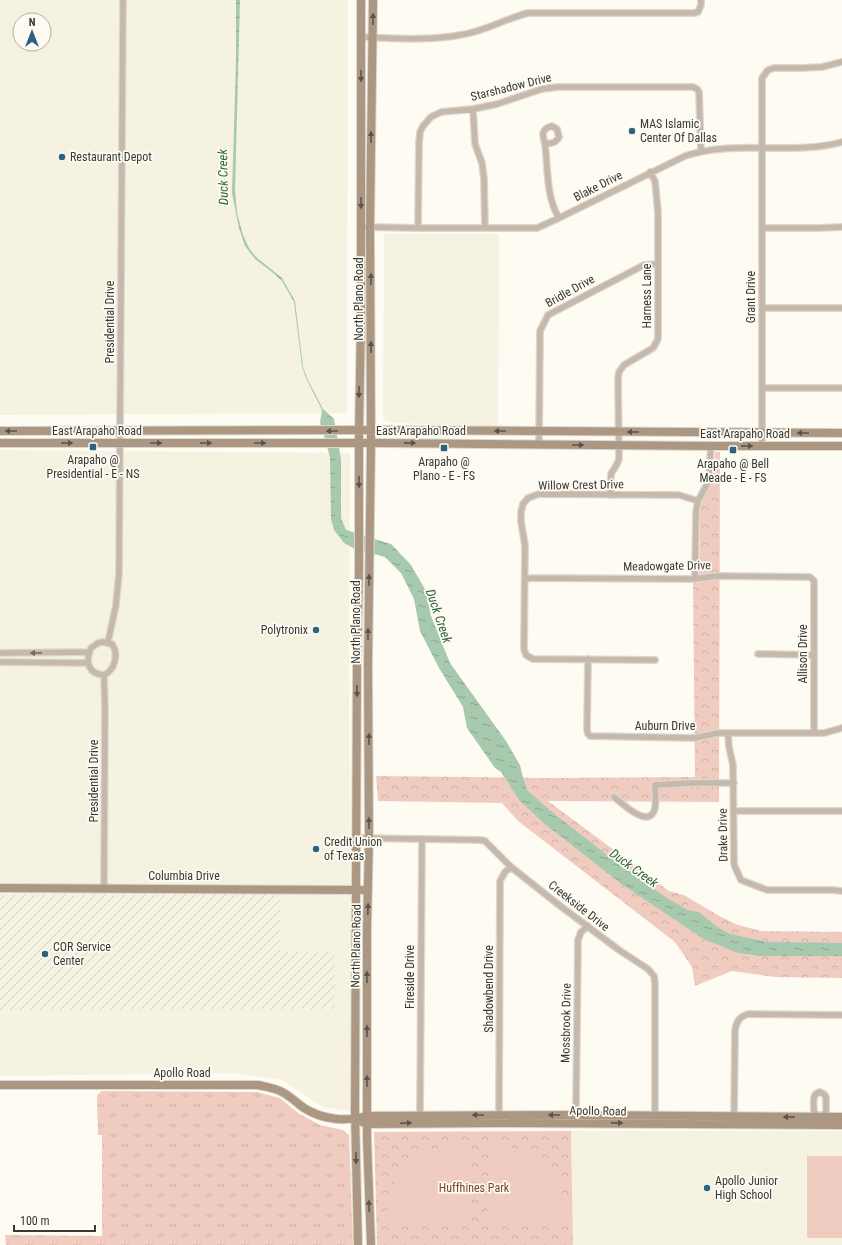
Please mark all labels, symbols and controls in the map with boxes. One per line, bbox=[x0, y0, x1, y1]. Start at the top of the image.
north arrow bbox=[12, 12, 52, 52]
one-way arrow bbox=[370, 12, 376, 25]
text: N bbox=[29, 16, 36, 29]
one-way arrow bbox=[358, 70, 364, 83]
street label: Starshadow Drive bbox=[469, 70, 553, 104]
place label: MAS Islamic Center Of Dallas bbox=[640, 117, 717, 145]
marker: MAS Islamic Center Of Dallas bbox=[627, 126, 637, 136]
one-way arrow bbox=[368, 130, 374, 143]
water label: Duck Creek bbox=[215, 148, 231, 205]
place label: Restaurant Depot bbox=[70, 150, 152, 164]
marker: Restaurant Depot bbox=[57, 152, 67, 162]
street label: Blake Drive bbox=[571, 168, 625, 204]
one-way arrow bbox=[358, 197, 364, 210]
street label: North Plano Road bbox=[352, 257, 366, 341]
street label: Harness Lane bbox=[640, 263, 654, 328]
street label: Grant Drive bbox=[744, 270, 758, 323]
one-way arrow bbox=[368, 272, 374, 285]
street label: Bridle Drive bbox=[543, 272, 597, 310]
street label: Presidential Drive bbox=[103, 280, 117, 363]
one-way arrow bbox=[368, 340, 374, 353]
one-way arrow bbox=[356, 386, 362, 399]
street label: East Arapaho Road bbox=[52, 424, 142, 438]
street label: East Arapaho Road bbox=[376, 424, 466, 438]
street label: East Arapaho Road bbox=[700, 427, 790, 441]
one-way arrow bbox=[4, 428, 17, 434]
one-way arrow bbox=[325, 428, 338, 434]
one-way arrow bbox=[493, 428, 506, 434]
one-way arrow bbox=[626, 429, 639, 435]
one-way arrow bbox=[796, 430, 809, 436]
one-way arrow bbox=[61, 440, 74, 446]
one-way arrow bbox=[150, 440, 163, 446]
one-way arrow bbox=[200, 440, 213, 446]
one-way arrow bbox=[254, 440, 267, 446]
one-way arrow bbox=[404, 440, 417, 446]
marker: Arapaho @ Presidential - E - NS bbox=[88, 442, 98, 452]
one-way arrow bbox=[572, 442, 585, 448]
marker: Arapaho @ Plano - E - FS bbox=[439, 443, 449, 453]
one-way arrow bbox=[741, 443, 754, 449]
marker: Arapaho @ Bell Meade - E - FS bbox=[728, 445, 738, 455]
place label: Arapaho @ Presidential - E - NS bbox=[47, 453, 139, 481]
place label: Arapaho @ Plano - E - FS bbox=[413, 455, 475, 483]
place label: Arapaho @ Bell Meade - E - FS bbox=[697, 457, 769, 485]
one-way arrow bbox=[356, 476, 362, 489]
street label: Willow Crest Drive bbox=[538, 477, 624, 493]
street label: Meadowgate Drive bbox=[623, 558, 711, 574]
one-way arrow bbox=[366, 573, 372, 586]
street label: North Plano Road bbox=[349, 580, 363, 664]
water label: Duck Creek bbox=[423, 587, 455, 645]
place label: Polytronix bbox=[261, 623, 308, 637]
street label: Allison Drive bbox=[796, 624, 810, 684]
marker: Polytronix bbox=[311, 625, 321, 635]
one-way arrow bbox=[365, 627, 371, 640]
one-way arrow bbox=[29, 650, 42, 656]
one-way arrow bbox=[354, 685, 360, 698]
street label: Auburn Drive bbox=[635, 719, 696, 733]
one-way arrow bbox=[366, 732, 372, 745]
street label: Presidential Drive bbox=[87, 739, 101, 822]
street label: Drake Drive bbox=[716, 808, 730, 862]
one-way arrow bbox=[366, 816, 372, 829]
place label: Credit Union of Texas bbox=[324, 835, 382, 863]
marker: Credit Union of Texas bbox=[311, 844, 321, 854]
water label: Duck Creek bbox=[607, 845, 661, 891]
street label: Columbia Drive bbox=[148, 869, 220, 883]
street label: Creekside Drive bbox=[546, 878, 613, 934]
one-way arrow bbox=[364, 903, 371, 915]
street label: North Plano Road bbox=[348, 904, 364, 988]
place label: COR Service Center bbox=[53, 940, 111, 968]
street label: Fireside Drive bbox=[403, 945, 417, 1009]
street label: Shadowbend Drive bbox=[482, 945, 496, 1033]
marker: COR Service Center bbox=[40, 949, 50, 959]
one-way arrow bbox=[364, 970, 370, 983]
street label: Mossbrook Drive bbox=[558, 983, 574, 1063]
one-way arrow bbox=[364, 1024, 370, 1037]
street label: Apollo Road bbox=[153, 1066, 211, 1080]
one-way arrow bbox=[364, 1074, 370, 1087]
street label: Apollo Road bbox=[569, 1104, 627, 1118]
one-way arrow bbox=[471, 1112, 484, 1118]
one-way arrow bbox=[547, 1112, 560, 1118]
one-way arrow bbox=[782, 1114, 795, 1120]
one-way arrow bbox=[400, 1120, 412, 1127]
one-way arrow bbox=[611, 1120, 624, 1126]
one-way arrow bbox=[353, 1152, 359, 1165]
place label: Apollo Junior High School bbox=[715, 1174, 778, 1202]
park label: Huffhines Park bbox=[439, 1181, 510, 1195]
marker: Apollo Junior High School bbox=[702, 1183, 712, 1193]
one-way arrow bbox=[366, 1199, 372, 1212]
scale bar bbox=[14, 1207, 95, 1233]
text: 100 m bbox=[20, 1214, 50, 1228]

